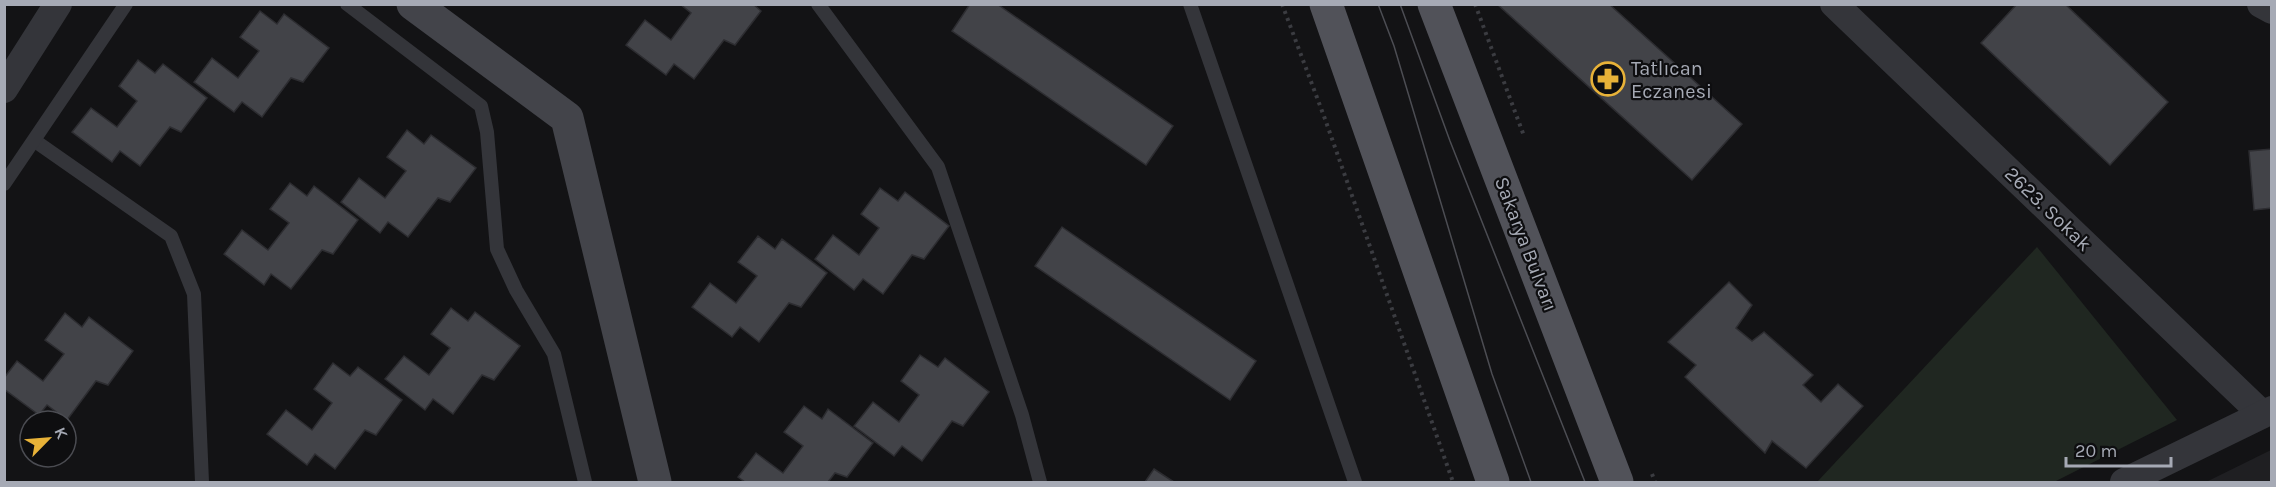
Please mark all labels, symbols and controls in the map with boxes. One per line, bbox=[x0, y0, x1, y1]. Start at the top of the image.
place label: Tatlıcan Eczanesi bbox=[1631, 57, 1712, 103]
pharmacy icon: Tatlıcan Eczanesi bbox=[1590, 61, 1626, 97]
street label: 2623. Sokak bbox=[2000, 162, 2096, 256]
street label: Sakarya Bulvarı bbox=[1490, 174, 1562, 314]
north arrow bbox=[18, 409, 78, 469]
text: K bbox=[50, 424, 72, 442]
scale bar bbox=[2066, 430, 2171, 468]
text: 20 m bbox=[2075, 440, 2117, 462]

